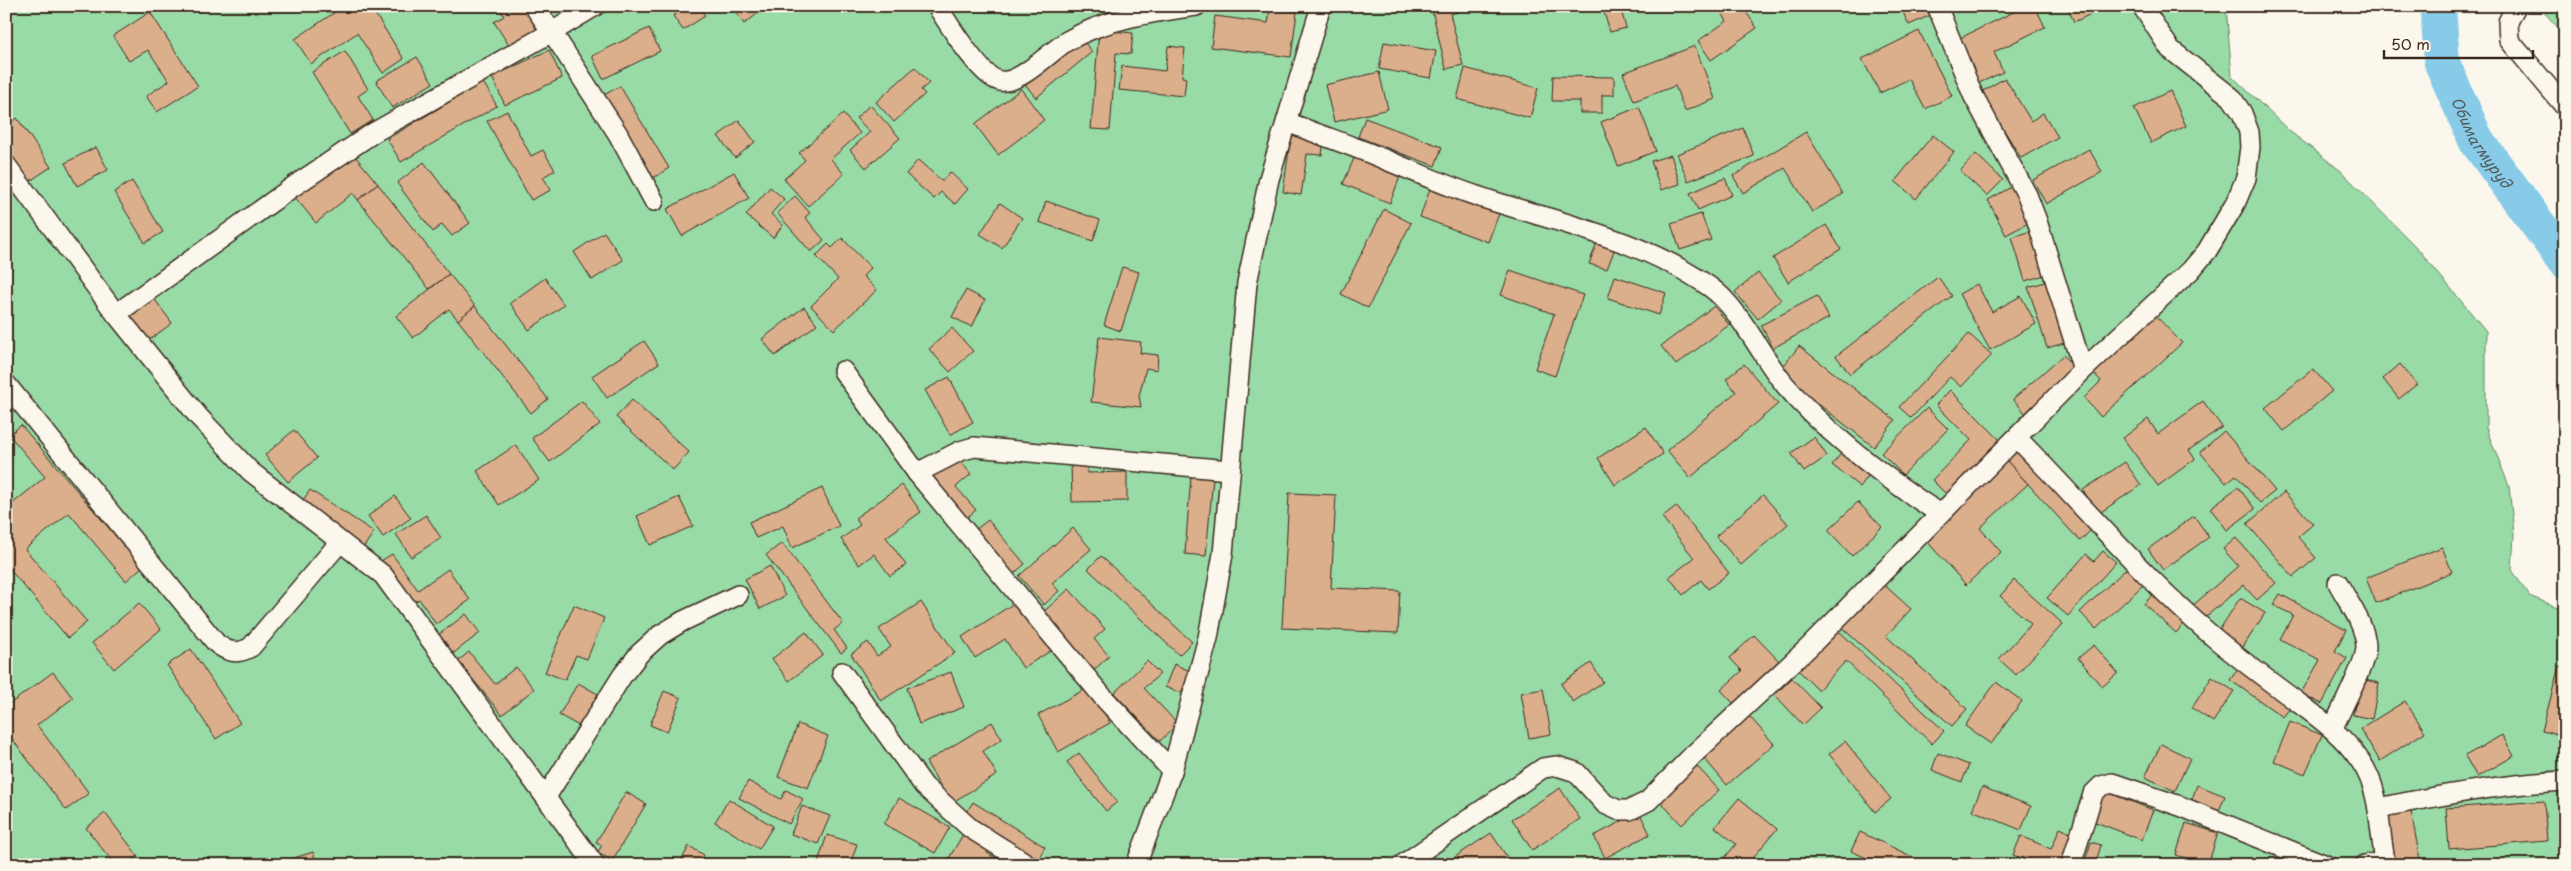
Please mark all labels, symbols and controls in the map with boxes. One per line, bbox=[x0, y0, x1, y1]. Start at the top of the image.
scale bar bbox=[2384, 28, 2532, 60]
text: 50 m bbox=[2391, 32, 2430, 55]
water label: Обимагмуруд bbox=[2447, 92, 2519, 193]

